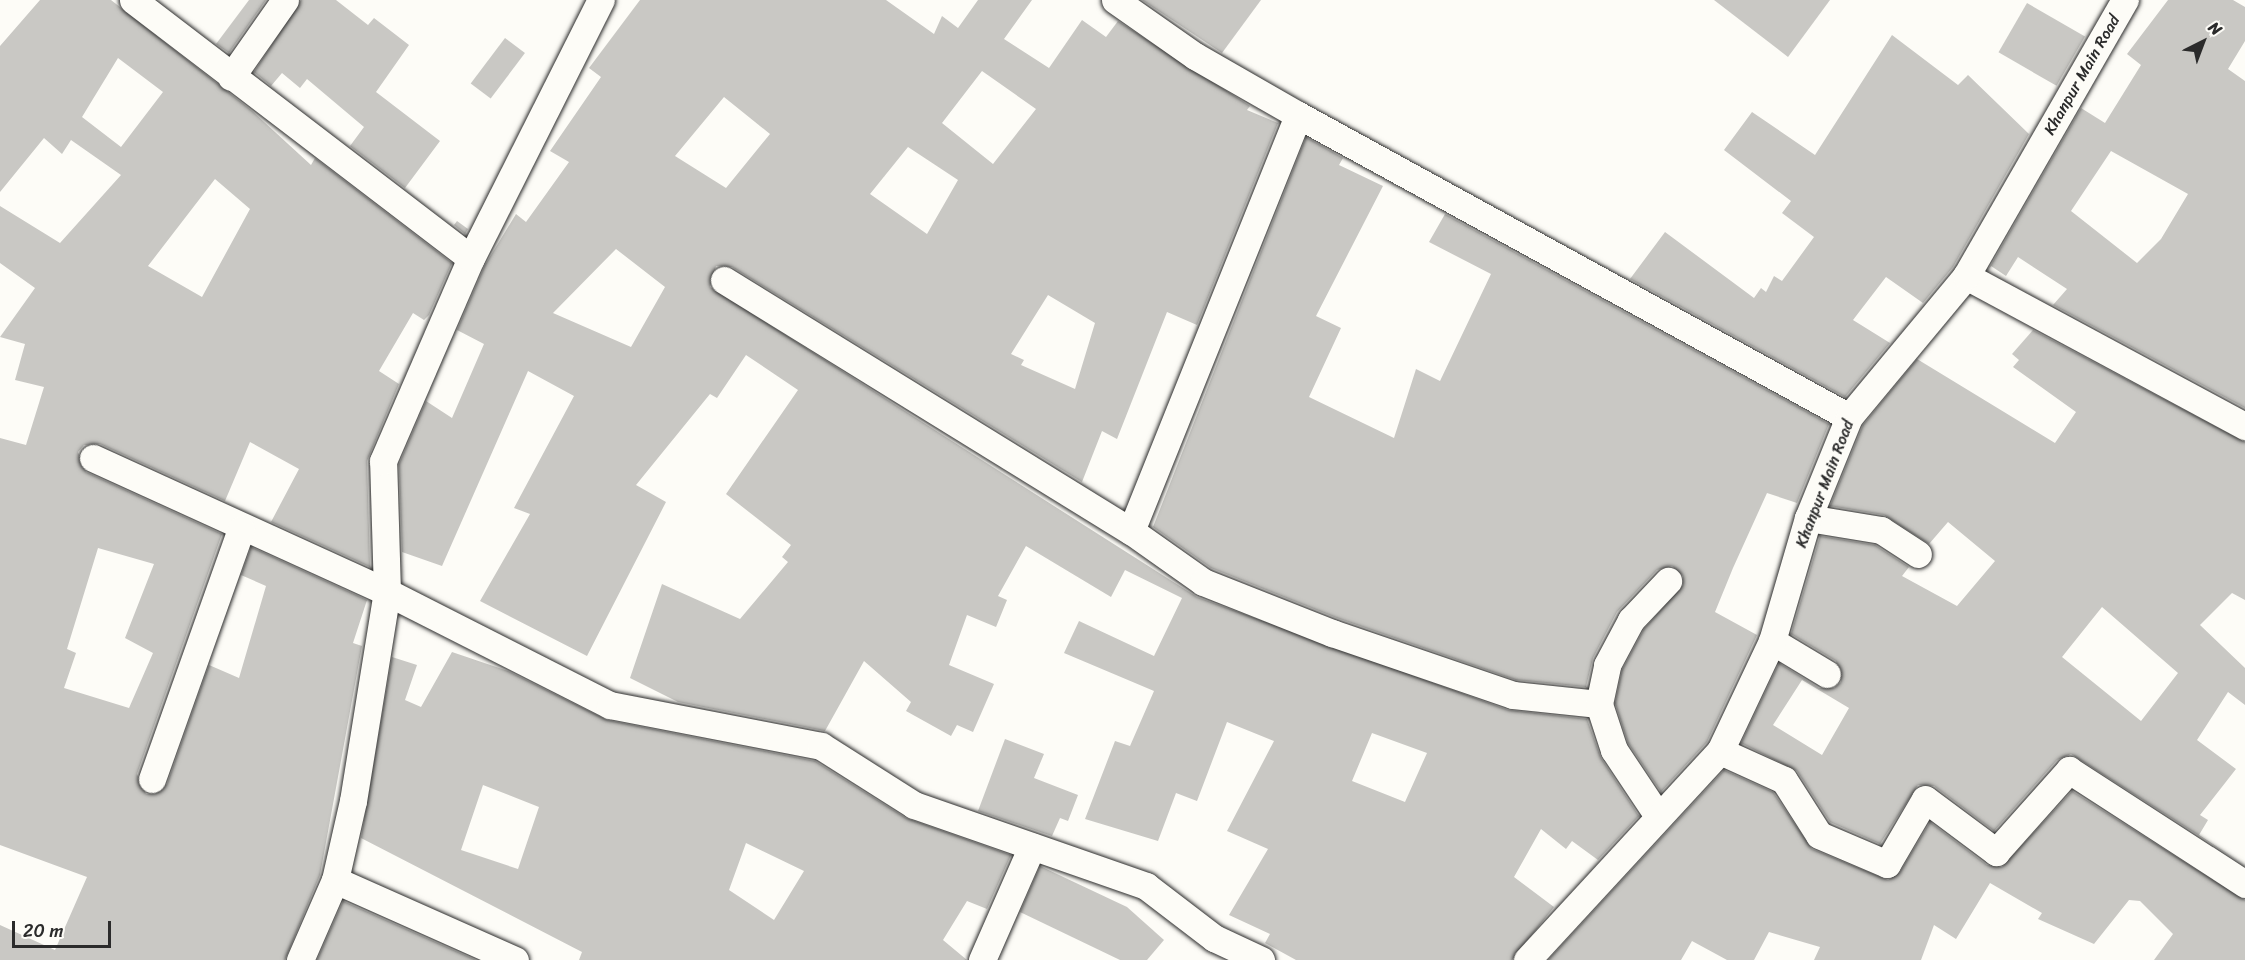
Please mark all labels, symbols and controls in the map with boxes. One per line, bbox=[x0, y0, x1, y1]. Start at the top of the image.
street label: Khanpur Main Road bbox=[2040, 12, 2124, 138]
north arrow bbox=[2173, 12, 2233, 72]
text: N bbox=[2202, 14, 2229, 43]
street label: Khanpur Main Road bbox=[1792, 417, 1858, 551]
scale bar bbox=[15, 909, 114, 947]
text: 20 m bbox=[23, 915, 63, 947]

